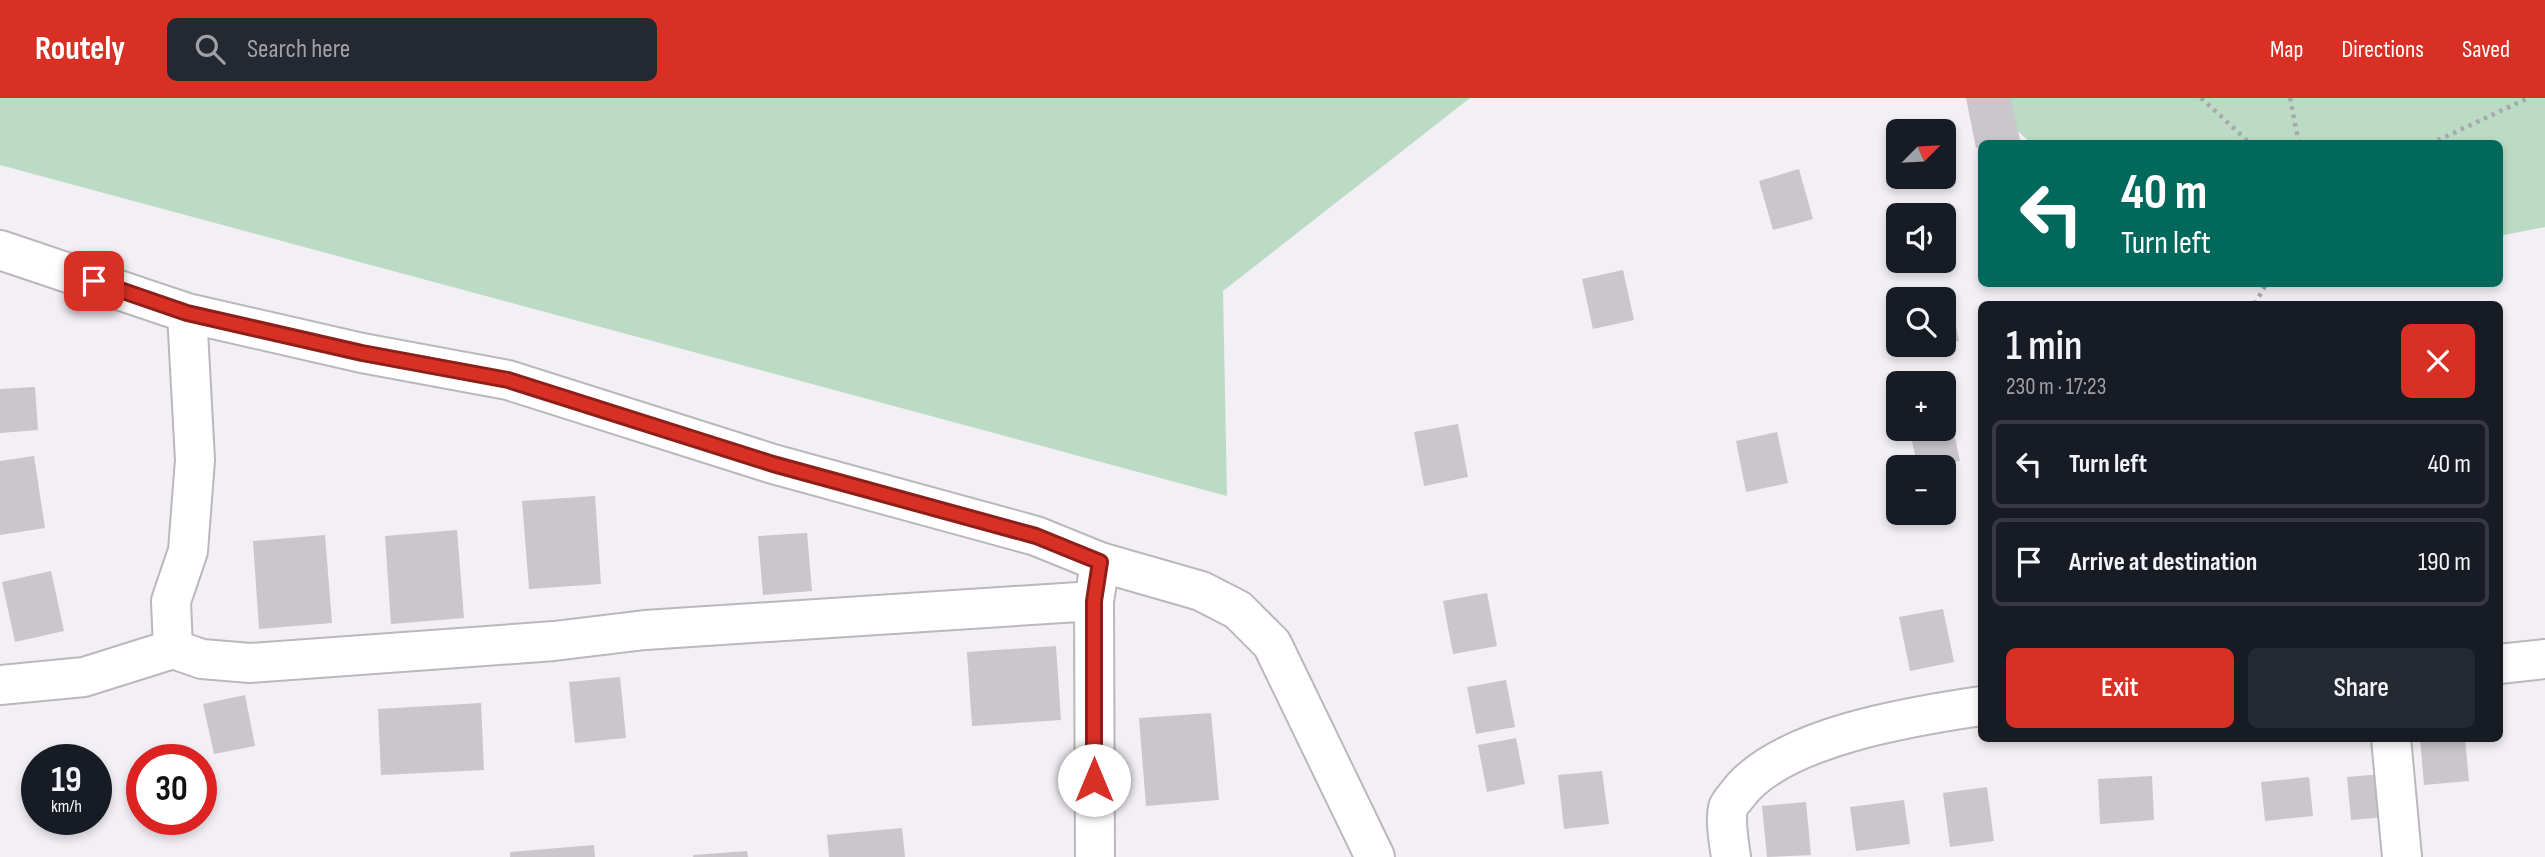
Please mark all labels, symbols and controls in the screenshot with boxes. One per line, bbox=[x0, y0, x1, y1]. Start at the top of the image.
search box bbox=[167, 18, 657, 81]
text: Routely bbox=[35, 29, 125, 69]
icon: search bbox=[191, 30, 229, 68]
text: Search here bbox=[247, 34, 350, 65]
text: Map bbox=[2270, 35, 2303, 64]
text: Directions bbox=[2341, 35, 2424, 64]
text: Saved bbox=[2462, 35, 2510, 64]
north arrow bbox=[1886, 119, 1956, 189]
map controls bbox=[1886, 119, 1956, 525]
text: 40 m bbox=[2121, 164, 2207, 223]
icon: left bbox=[2006, 168, 2097, 259]
button: sound bbox=[1886, 203, 1956, 273]
text: Turn left bbox=[2121, 224, 2211, 263]
pin bbox=[64, 251, 124, 311]
icon: arrive bbox=[75, 262, 113, 300]
button: search bbox=[1886, 287, 1956, 357]
text: 1 min bbox=[2006, 321, 2082, 372]
button: close bbox=[2401, 324, 2475, 398]
button: + bbox=[1886, 371, 1956, 441]
text: 230 m · 17:23 bbox=[2006, 373, 2106, 401]
icon: left bbox=[2010, 445, 2048, 483]
text: Turn left bbox=[2069, 449, 2147, 480]
text: 40 m bbox=[2428, 449, 2471, 480]
button: − bbox=[1886, 455, 1956, 525]
icon: arrive bbox=[2010, 543, 2048, 581]
text: Arrive at destination bbox=[2069, 547, 2257, 578]
text: 190 m bbox=[2418, 547, 2471, 578]
button: Exit bbox=[2006, 648, 2234, 728]
button: Share bbox=[2248, 648, 2475, 728]
position arrow bbox=[1057, 743, 1131, 817]
speed limit sign: 30 bbox=[126, 744, 217, 835]
text: 19 bbox=[51, 759, 82, 802]
text: km/h bbox=[51, 796, 82, 817]

